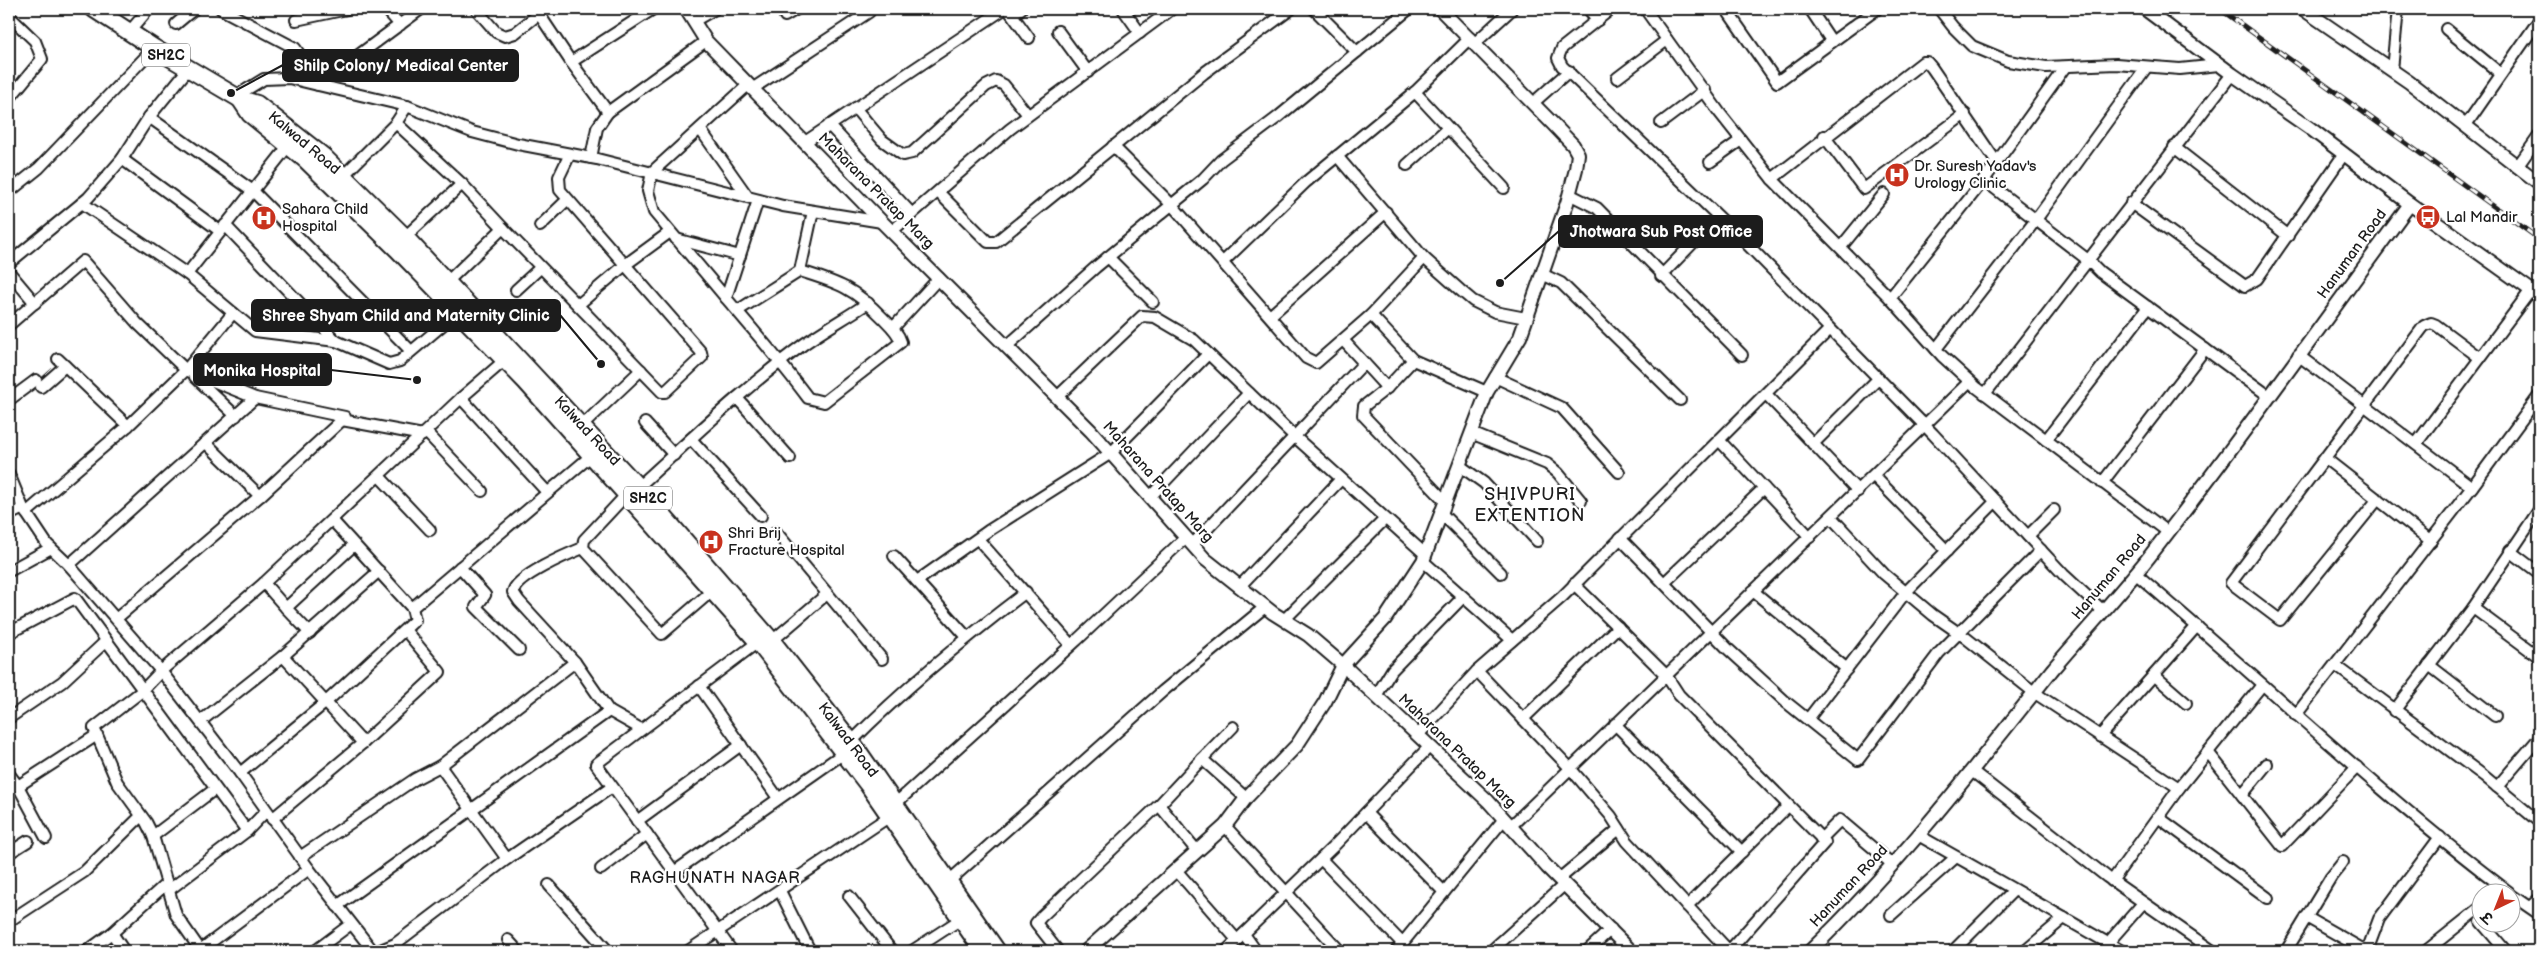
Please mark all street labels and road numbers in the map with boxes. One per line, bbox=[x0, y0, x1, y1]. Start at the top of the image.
road number: SH2C bbox=[142, 44, 190, 66]
street label: Kalwad Road bbox=[264, 107, 344, 179]
street label: Maharana Pratap Marg bbox=[814, 129, 938, 253]
street label: Hanuman Road bbox=[2313, 206, 2391, 302]
street label: Kalwad Road bbox=[550, 392, 624, 470]
street label: Maharana Pratap Marg bbox=[1099, 418, 1217, 546]
road number: SH2C bbox=[624, 486, 672, 509]
street label: Hanuman Road bbox=[2068, 530, 2150, 624]
street label: Maharana Pratap Marg bbox=[1394, 690, 1520, 812]
street label: Kalwad Road bbox=[814, 699, 882, 781]
street label: Hanuman Road bbox=[1806, 841, 1892, 931]

